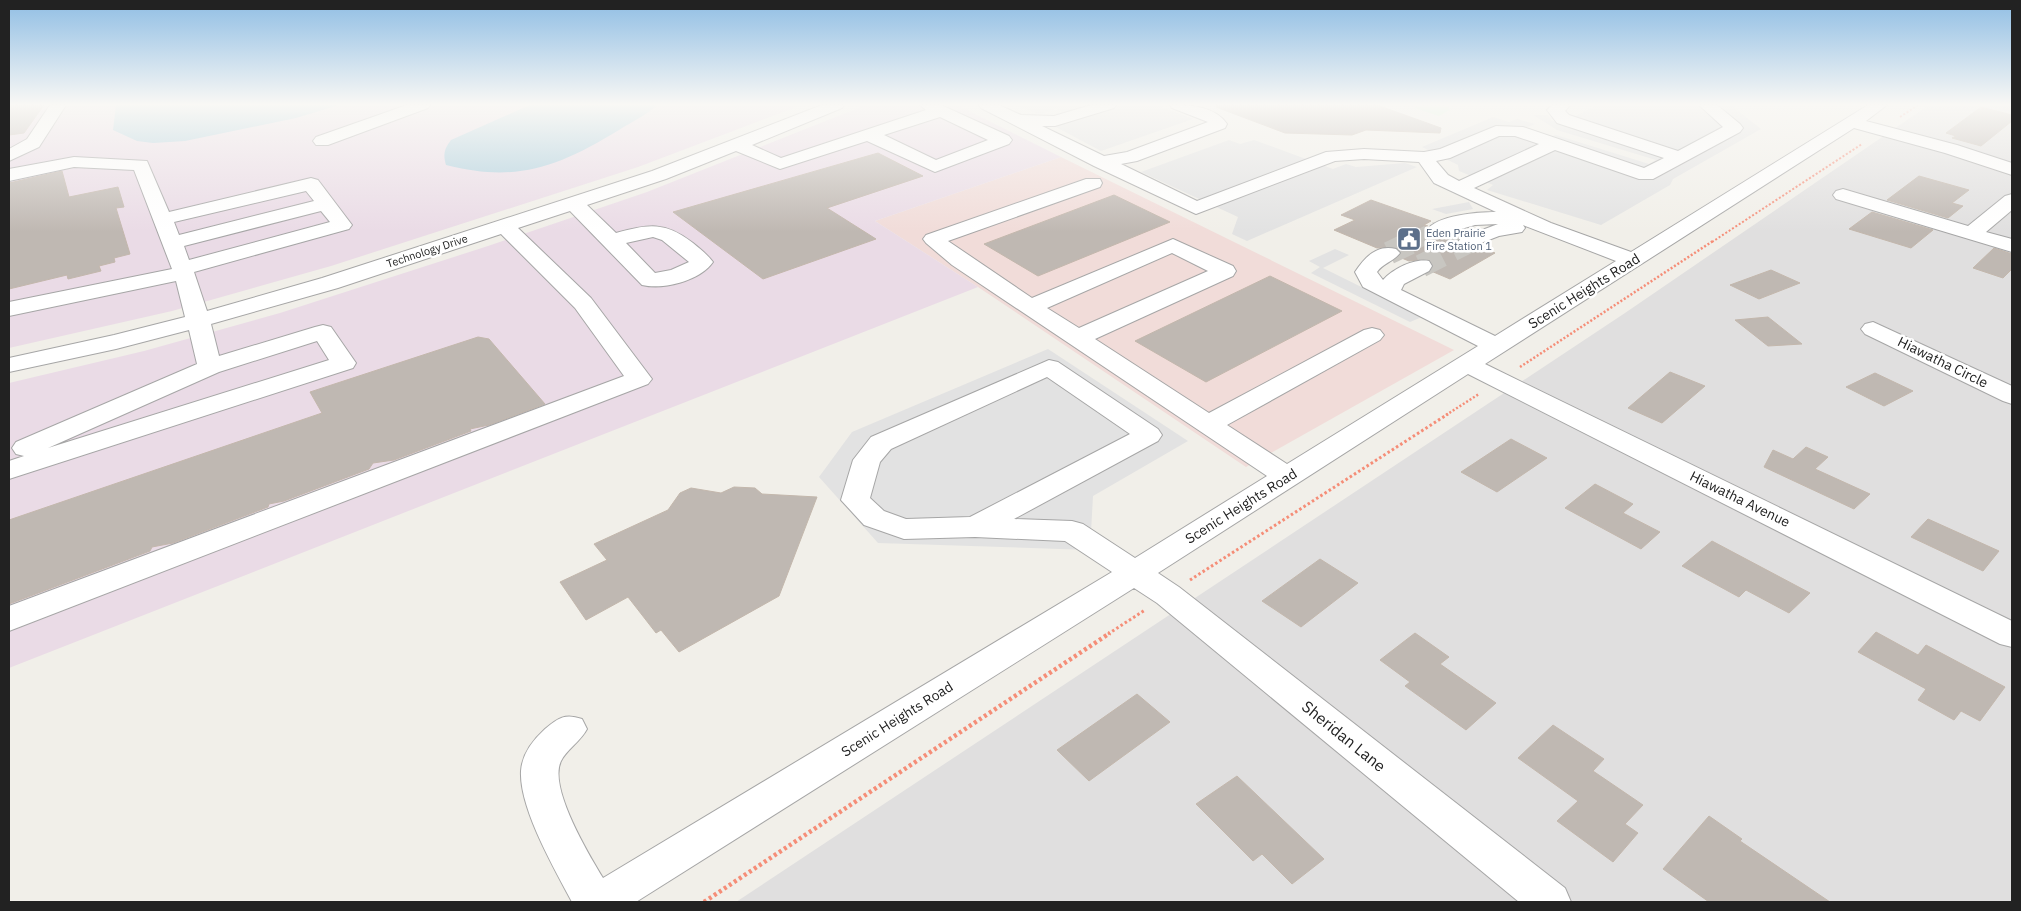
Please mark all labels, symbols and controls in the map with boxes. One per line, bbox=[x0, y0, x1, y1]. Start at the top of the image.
public building icon: Eden Prairie Fire Station 1 bbox=[1396, 226, 1422, 252]
place label: Eden Prairie Fire Station 1 bbox=[1426, 226, 1492, 253]
street label: Technology Drive bbox=[385, 231, 469, 271]
street label: Scenic Heights Road bbox=[1525, 249, 1643, 333]
street label: Hiawatha Circle bbox=[1895, 332, 1991, 392]
street label: Scenic Heights Road bbox=[1182, 464, 1300, 548]
street label: Hiawatha Avenue bbox=[1687, 467, 1793, 531]
street label: Scenic Heights Road bbox=[838, 677, 956, 761]
street label: Sheridan Lane bbox=[1298, 696, 1390, 776]

